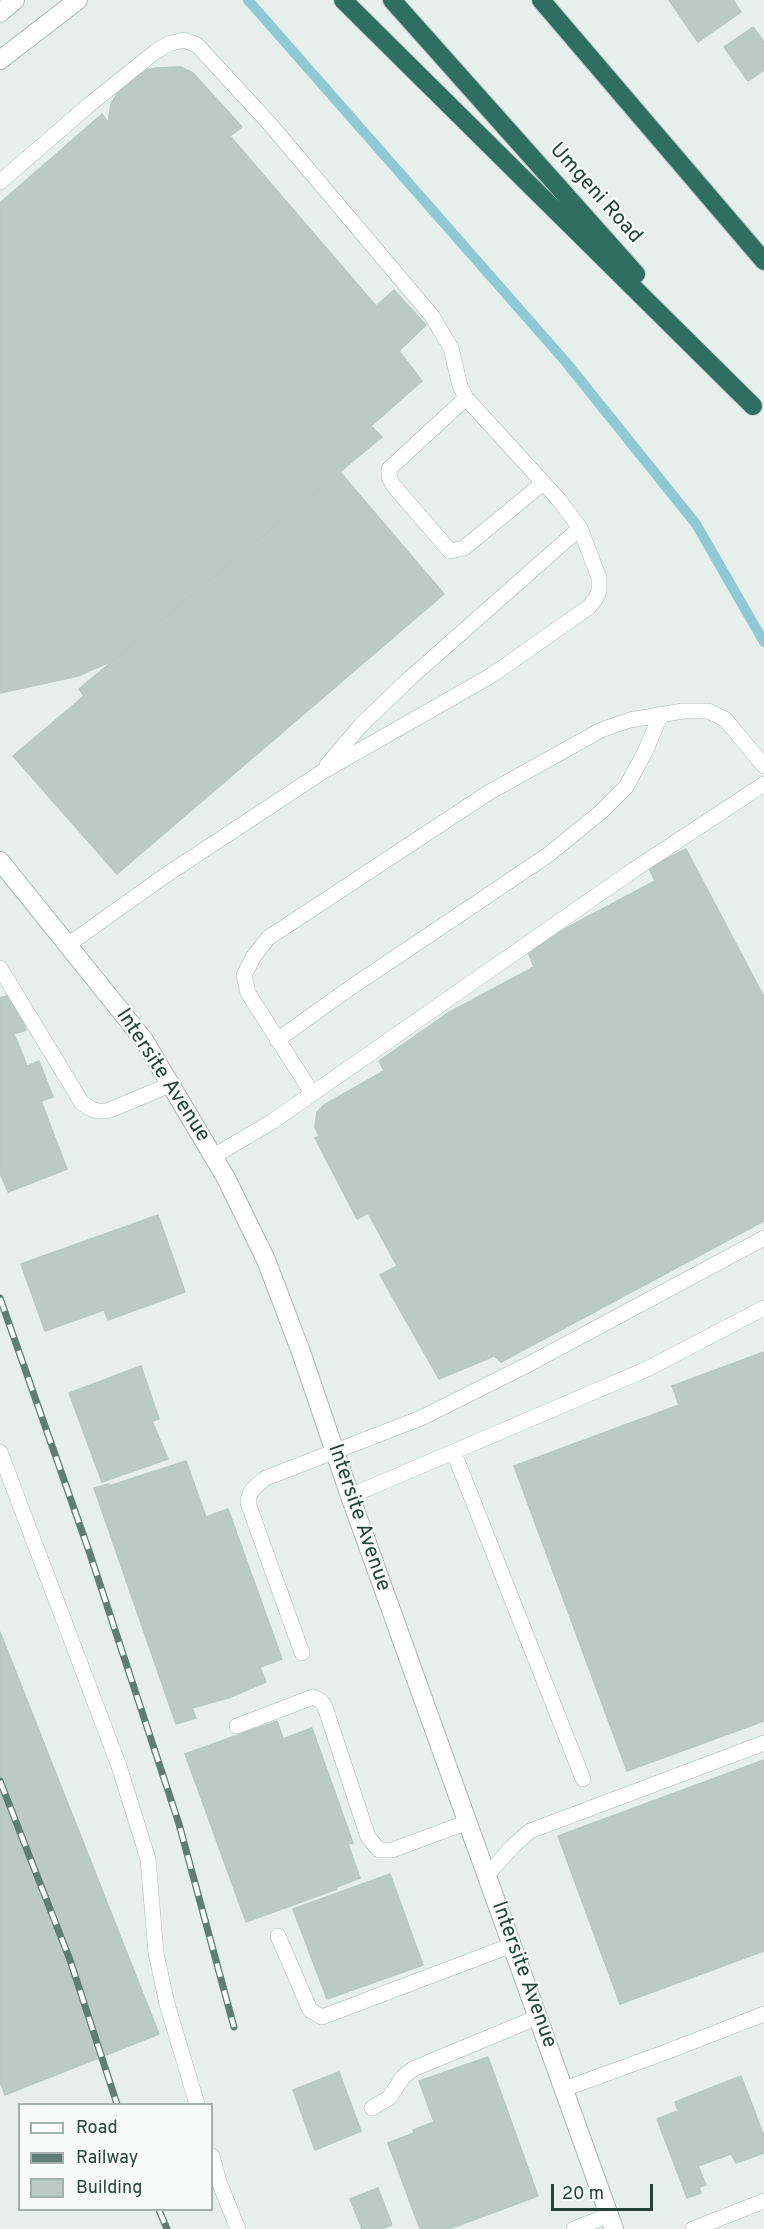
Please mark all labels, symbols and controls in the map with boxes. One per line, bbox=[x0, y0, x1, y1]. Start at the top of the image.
street label: Umgeni Road bbox=[543, 139, 647, 249]
street label: Intersite Avenue bbox=[110, 1005, 214, 1147]
street label: Intersite Avenue bbox=[321, 1441, 395, 1595]
street label: Intersite Avenue bbox=[485, 1898, 561, 2052]
legend bbox=[18, 2103, 213, 2211]
text: Road bbox=[76, 2117, 118, 2140]
text: Railway bbox=[76, 2147, 138, 2170]
scale bar bbox=[554, 2172, 656, 2210]
text: Building bbox=[76, 2177, 142, 2200]
text: 20 m bbox=[562, 2183, 604, 2206]

